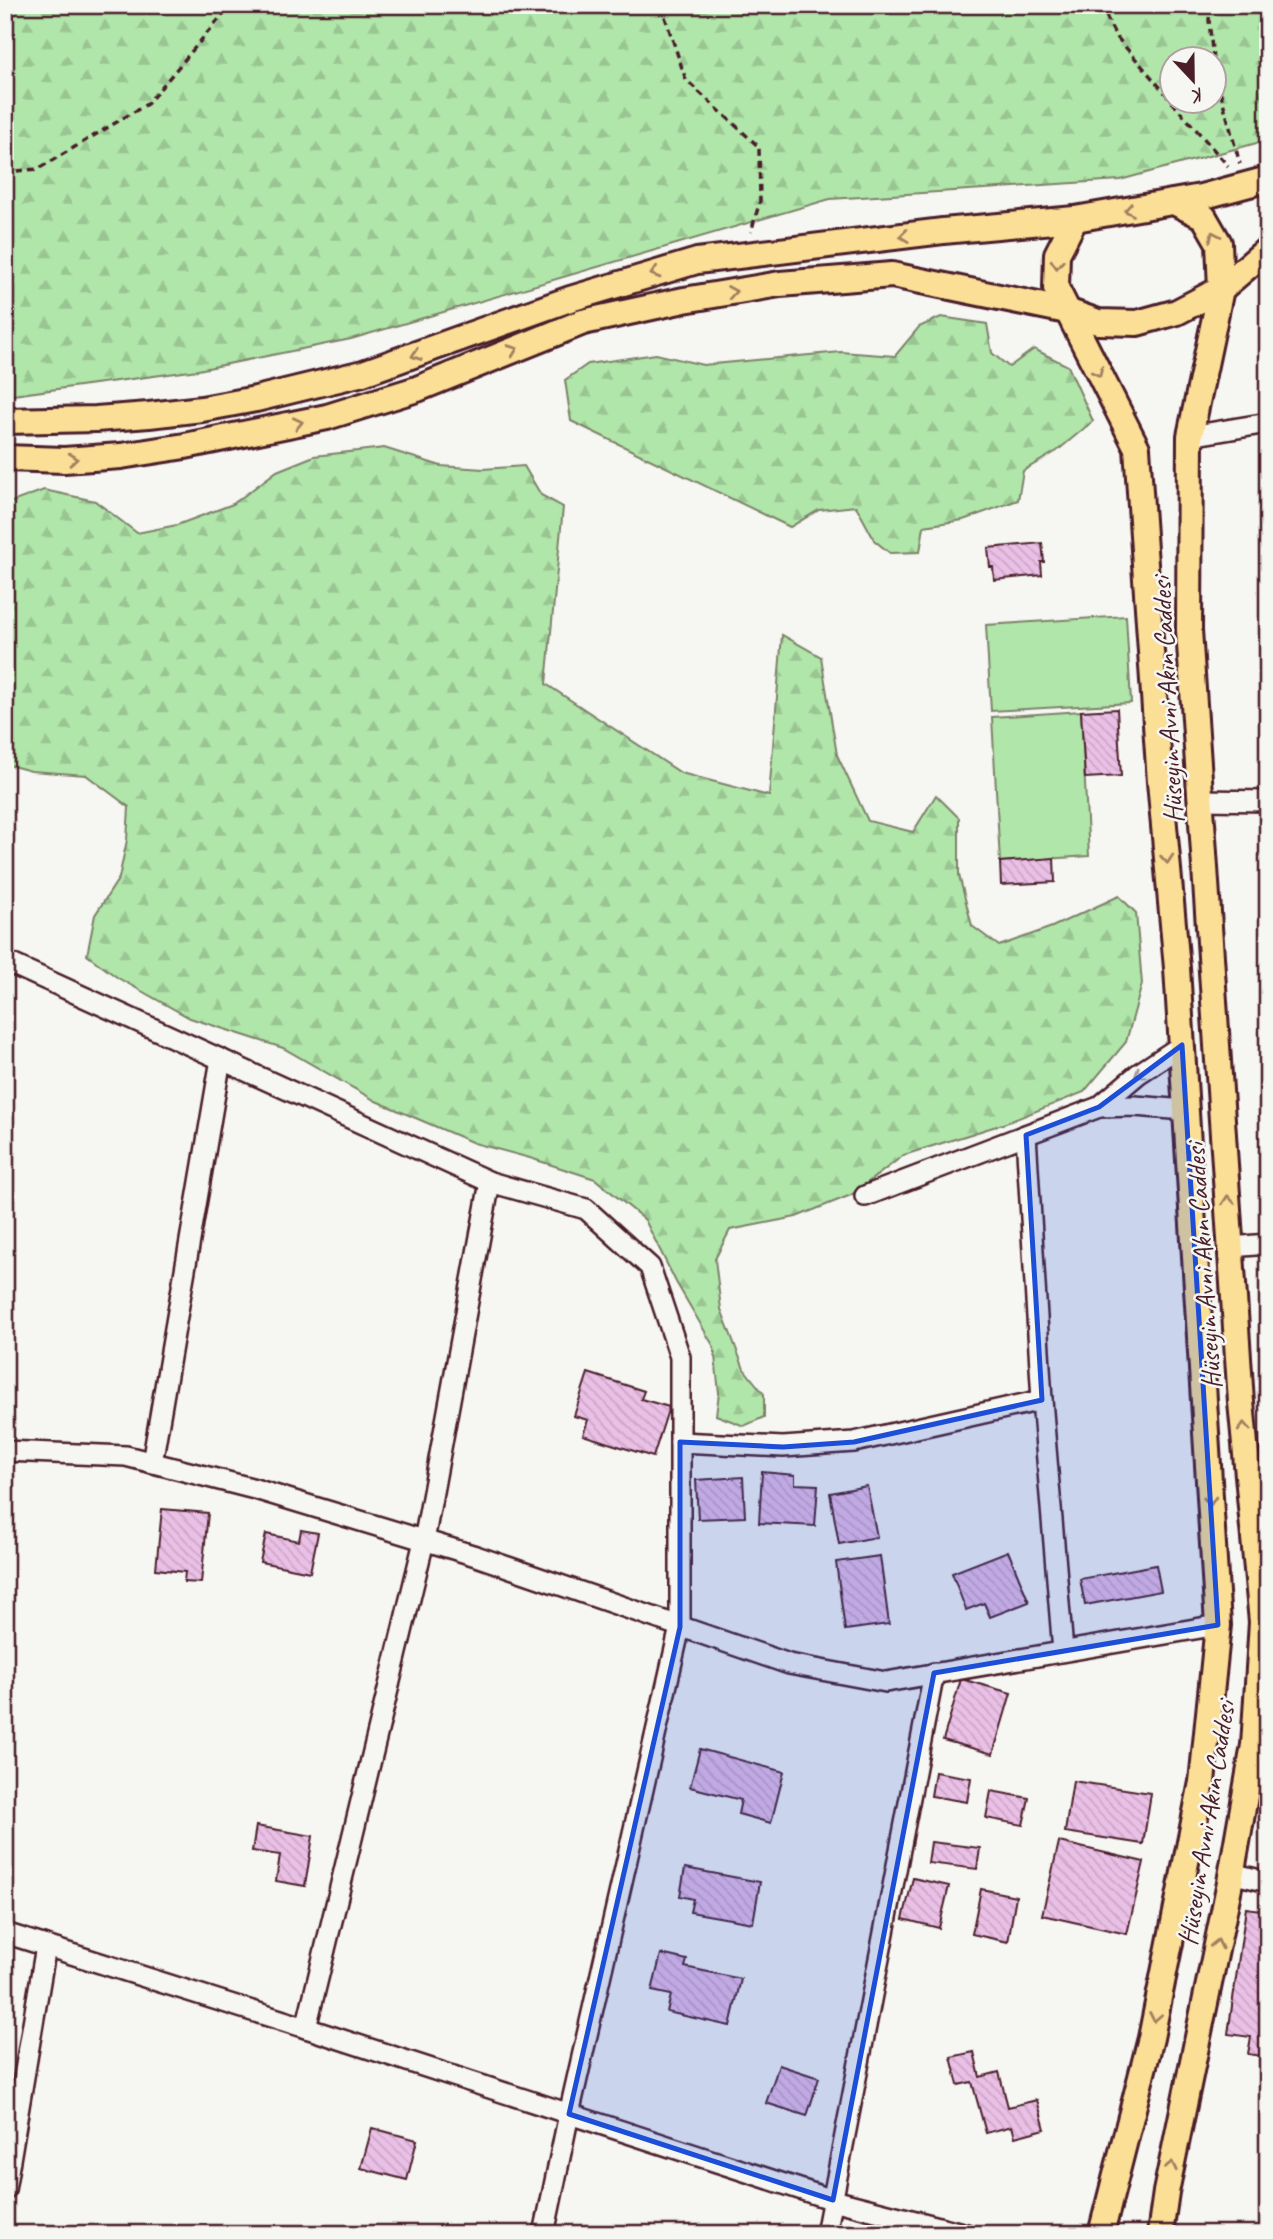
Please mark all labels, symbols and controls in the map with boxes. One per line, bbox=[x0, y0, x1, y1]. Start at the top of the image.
north arrow bbox=[1158, 46, 1228, 116]
text: K bbox=[1186, 82, 1208, 109]
one-way arrow bbox=[1124, 202, 1135, 217]
one-way arrow bbox=[898, 228, 909, 243]
one-way arrow bbox=[1208, 231, 1222, 243]
one-way arrow bbox=[1049, 259, 1064, 270]
one-way arrow bbox=[649, 265, 661, 280]
one-way arrow bbox=[726, 285, 738, 300]
one-way arrow bbox=[506, 344, 518, 358]
one-way arrow bbox=[411, 347, 423, 361]
one-way arrow bbox=[1090, 365, 1104, 377]
one-way arrow bbox=[292, 417, 304, 432]
one-way arrow bbox=[68, 452, 79, 467]
street label: Hüseyin Avni Akın Caddesi bbox=[1143, 572, 1191, 824]
one-way arrow bbox=[1159, 854, 1174, 865]
one-way arrow bbox=[1134, 1066, 1147, 1078]
street label: Hüseyin Avni Akın Caddesi bbox=[1177, 1138, 1229, 1390]
one-way arrow bbox=[1221, 1194, 1236, 1205]
one-way arrow bbox=[1237, 1421, 1252, 1432]
one-way arrow bbox=[1202, 1496, 1217, 1507]
street label: Hüseyin Avni Akın Caddesi bbox=[1169, 1695, 1243, 1948]
one-way arrow bbox=[1208, 1938, 1223, 1950]
one-way arrow bbox=[1149, 2011, 1164, 2023]
one-way arrow bbox=[1163, 2160, 1178, 2172]

